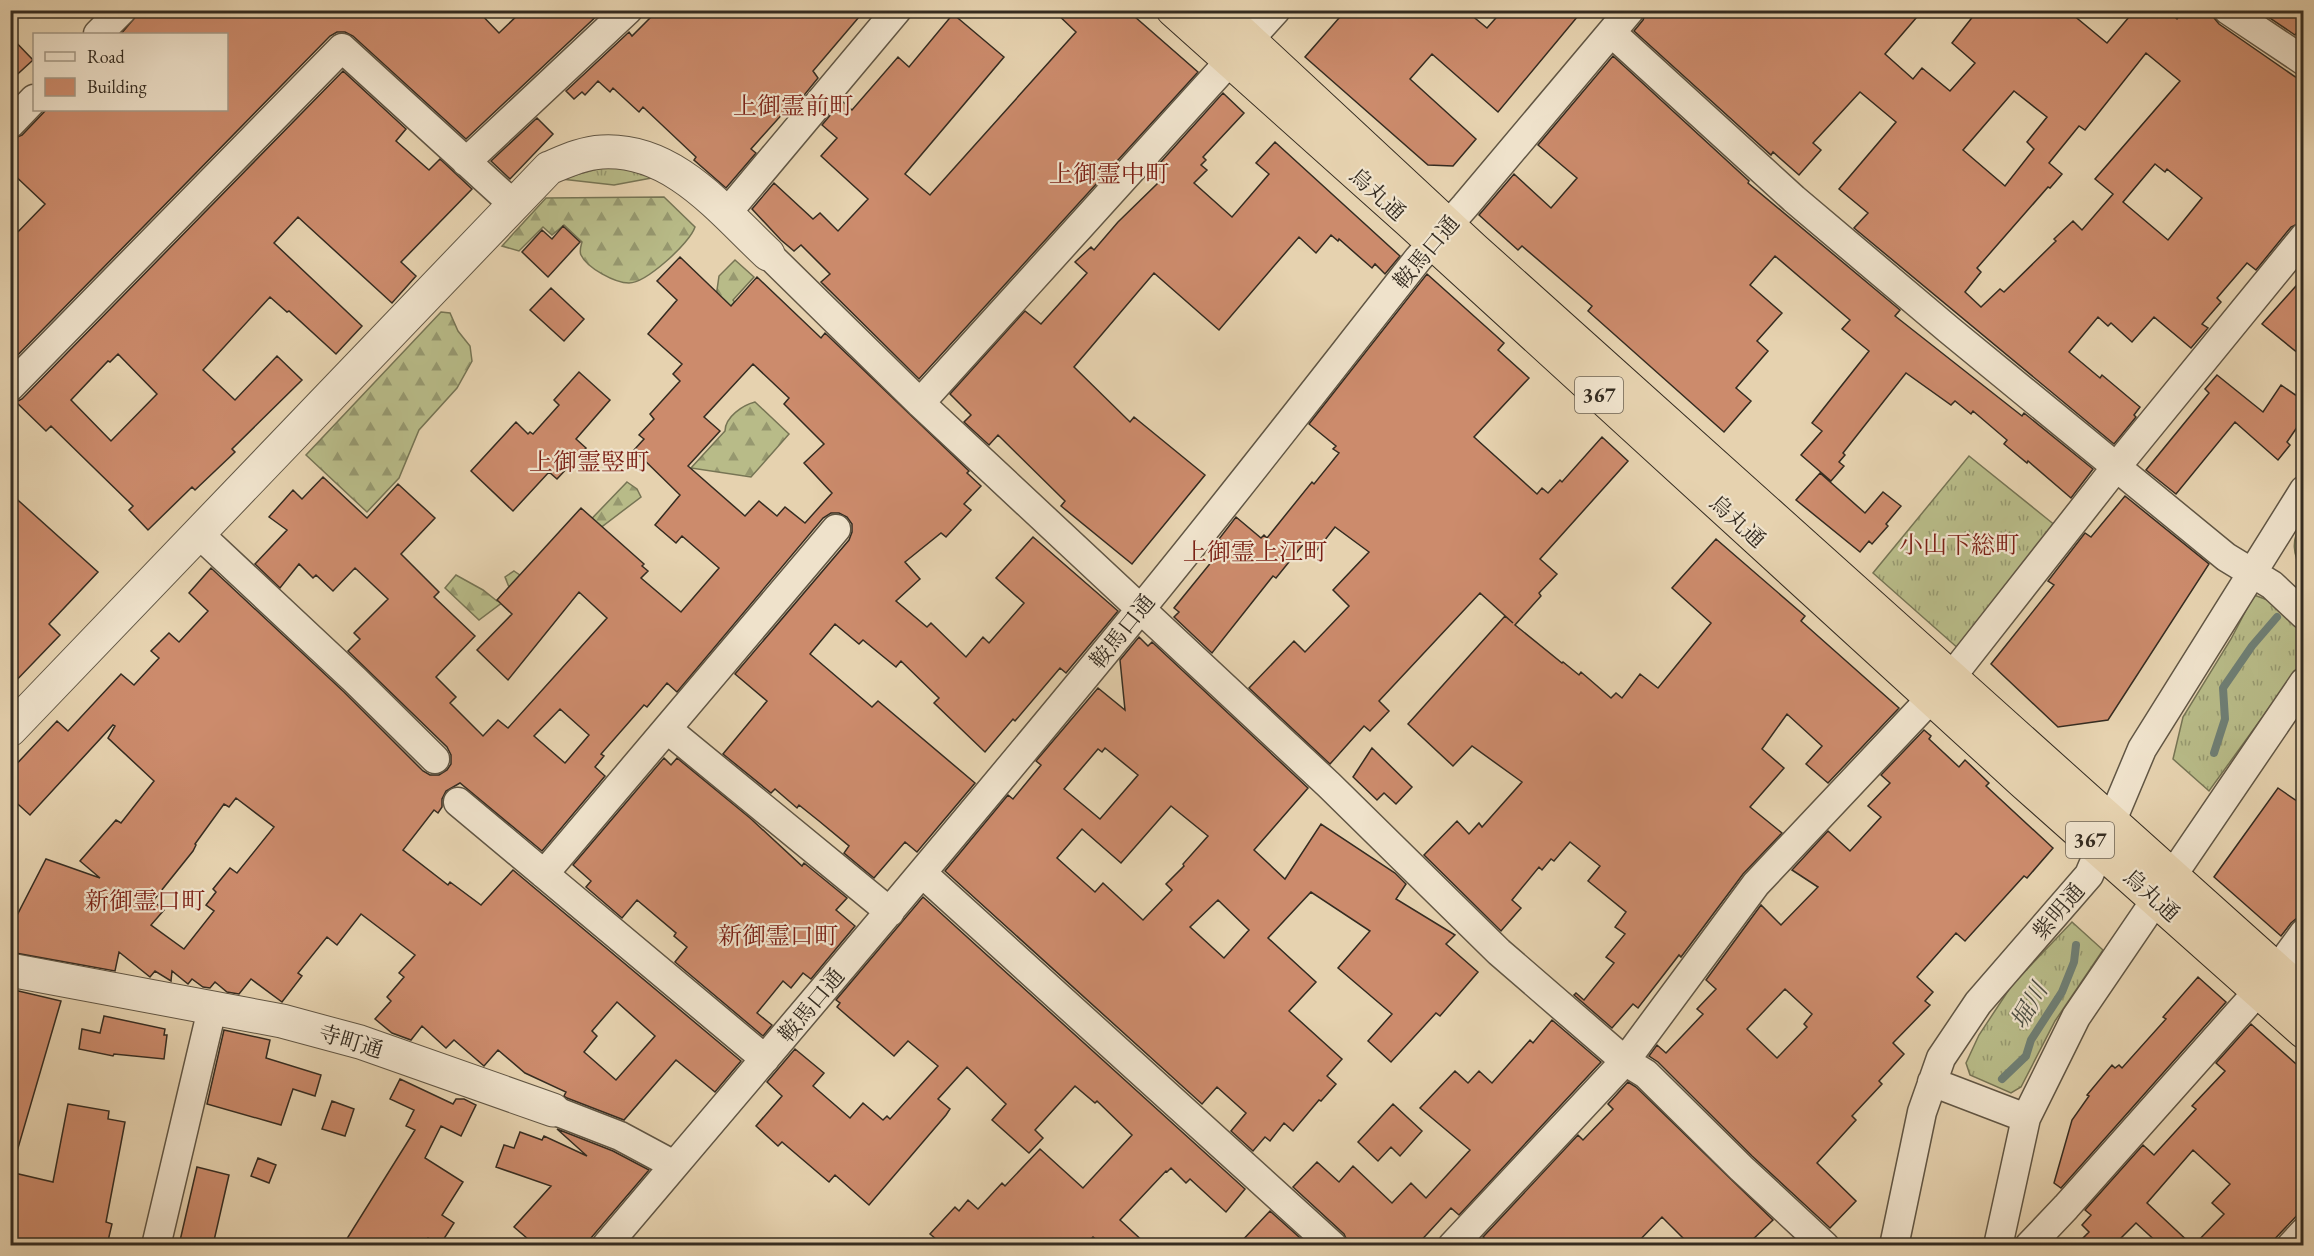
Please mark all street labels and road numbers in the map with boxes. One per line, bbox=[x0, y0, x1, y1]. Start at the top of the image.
street label: 烏丸通 bbox=[1343, 162, 1412, 227]
street label: 鞍馬口通 bbox=[1387, 209, 1466, 295]
road number: 367 bbox=[1575, 377, 1623, 413]
street label: 烏丸通 bbox=[1703, 489, 1772, 554]
street label: 鞍馬口通 bbox=[1083, 588, 1161, 675]
road number: 367 bbox=[2066, 822, 2114, 858]
street label: 烏丸通 bbox=[2117, 863, 2186, 928]
street label: 紫明通 bbox=[2026, 877, 2091, 946]
street label: 鞍馬口通 bbox=[772, 962, 851, 1048]
street label: 寺町通 bbox=[315, 1018, 387, 1065]

